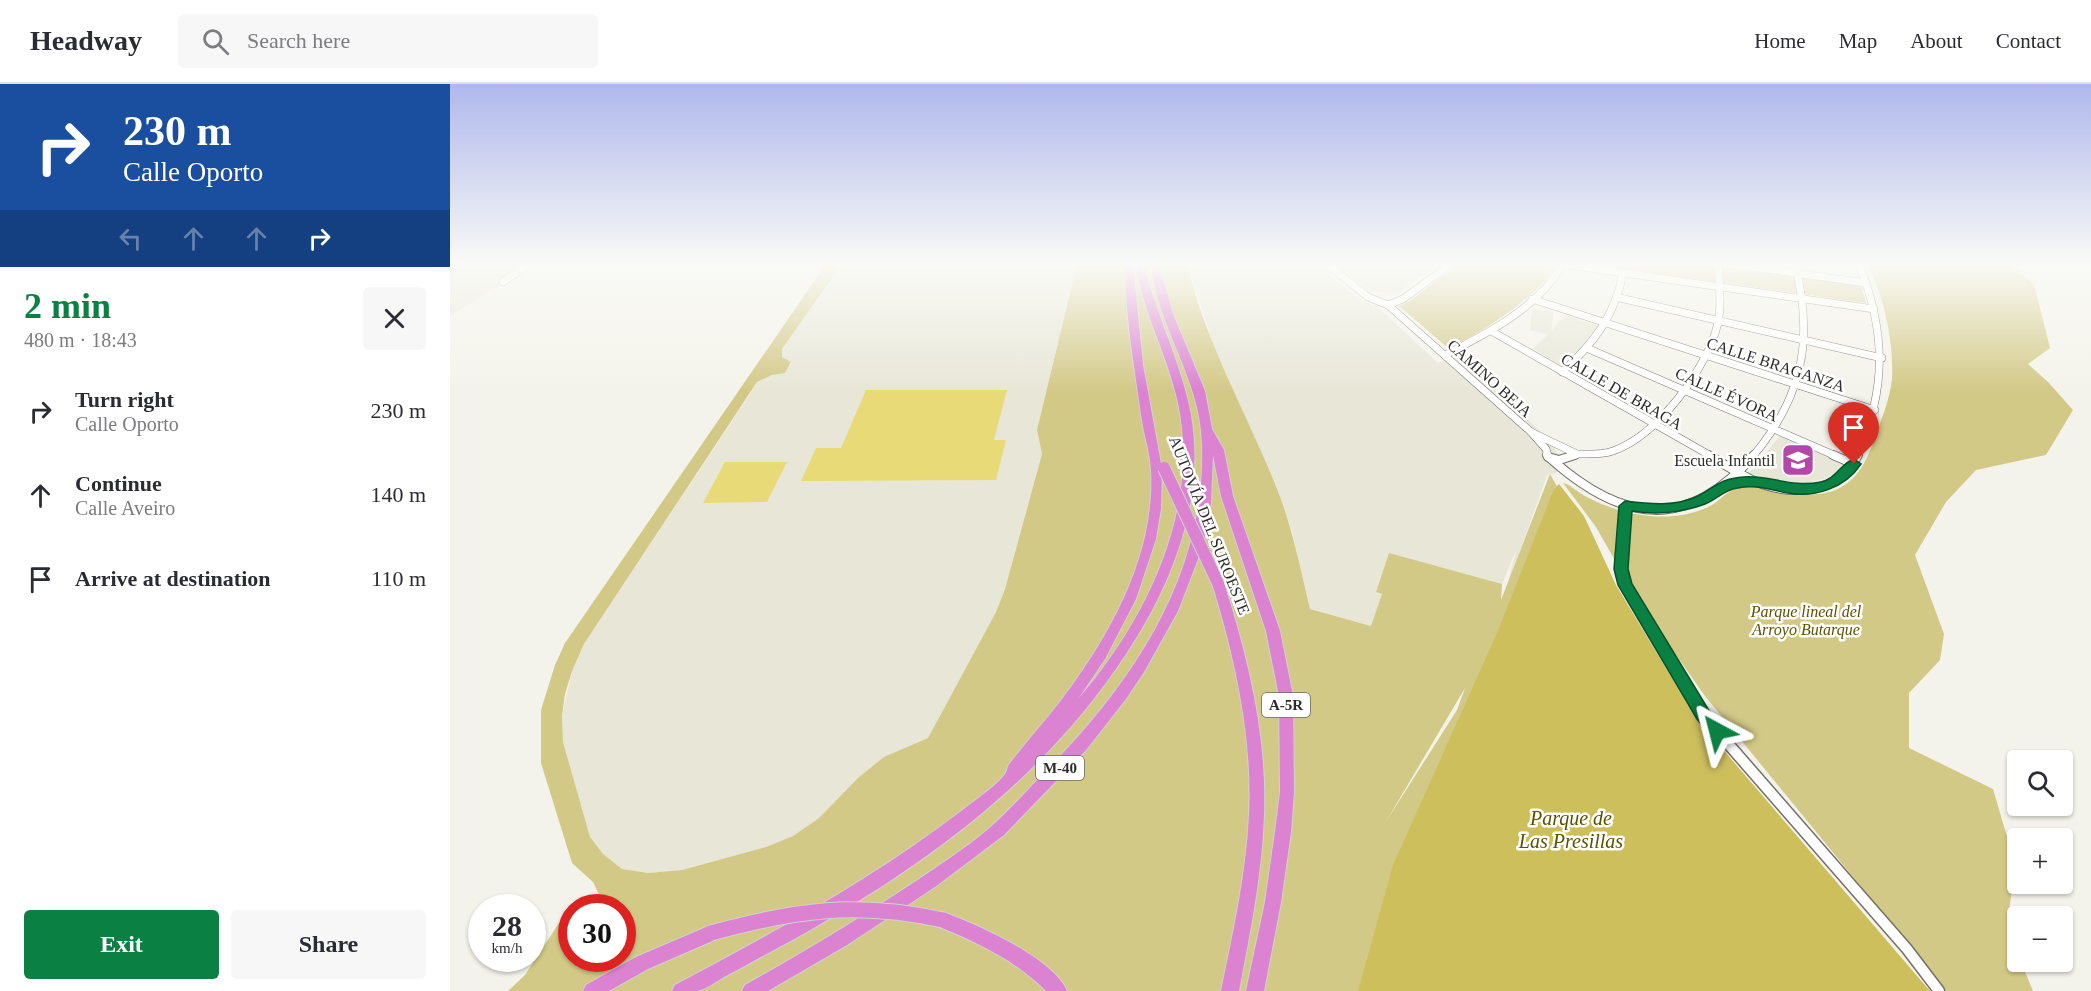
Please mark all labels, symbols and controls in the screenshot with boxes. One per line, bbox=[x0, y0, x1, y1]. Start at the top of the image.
search box bbox=[178, 14, 598, 68]
text: Headway bbox=[30, 25, 142, 56]
icon: search bbox=[199, 25, 232, 58]
text: Search here bbox=[247, 28, 350, 53]
text: Home bbox=[1754, 29, 1806, 53]
text: Map bbox=[1839, 29, 1877, 53]
text: About bbox=[1910, 29, 1963, 53]
text: Contact bbox=[1996, 29, 2061, 53]
icon: right bbox=[24, 108, 102, 186]
text: 230 m bbox=[123, 108, 232, 154]
text: Calle Oporto bbox=[123, 157, 263, 187]
icon: left bbox=[114, 222, 147, 255]
icon: ahead bbox=[177, 222, 210, 255]
icon: ahead bbox=[240, 222, 273, 255]
icon: right bbox=[303, 222, 336, 255]
text: 2 min bbox=[24, 286, 111, 326]
button: close bbox=[363, 287, 426, 350]
text: 480 m · 18:43 bbox=[24, 329, 137, 351]
street label: CALLE BRAGANZA bbox=[1705, 334, 1848, 395]
street label: CAMINO BEJA bbox=[1444, 336, 1535, 421]
street label: CALLE DE BRAGA bbox=[1558, 350, 1686, 433]
street label: CALLE ÉVORA bbox=[1673, 363, 1782, 425]
text: Turn right bbox=[75, 387, 174, 412]
icon: right bbox=[24, 395, 57, 428]
text: 230 m bbox=[370, 398, 426, 423]
pin bbox=[1828, 402, 1879, 464]
icon: arrive bbox=[1837, 411, 1870, 444]
text: Calle Oporto bbox=[75, 413, 179, 435]
street label: AUTOVÍA DEL SUROESTE bbox=[1166, 433, 1254, 617]
school or university icon: Escuela Infantil bbox=[1780, 442, 1816, 478]
place label: Escuela Infantil bbox=[1674, 452, 1776, 469]
text: Continue bbox=[75, 471, 162, 496]
icon: ahead bbox=[24, 479, 57, 512]
text: 140 m bbox=[370, 482, 426, 507]
text: Calle Aveiro bbox=[75, 497, 175, 519]
icon: arrive bbox=[24, 563, 57, 596]
text: Arrive at destination bbox=[75, 566, 271, 591]
text: 110 m bbox=[371, 566, 426, 591]
park label: Parque lineal del Arroyo Butarque bbox=[1750, 603, 1862, 639]
road number: A-5R bbox=[1262, 693, 1310, 717]
position arrow bbox=[1685, 699, 1749, 763]
map controls bbox=[2007, 750, 2073, 972]
button: search bbox=[2007, 750, 2073, 816]
road number: M-40 bbox=[1036, 756, 1084, 780]
park label: Parque de Las Presillas bbox=[1518, 807, 1623, 852]
button: + bbox=[2007, 828, 2073, 894]
speed limit sign: 30 bbox=[558, 894, 636, 972]
button: − bbox=[2007, 906, 2073, 972]
text: 28 bbox=[492, 909, 522, 942]
button: Exit bbox=[24, 910, 219, 979]
button: Share bbox=[231, 910, 426, 979]
text: km/h bbox=[492, 940, 522, 956]

